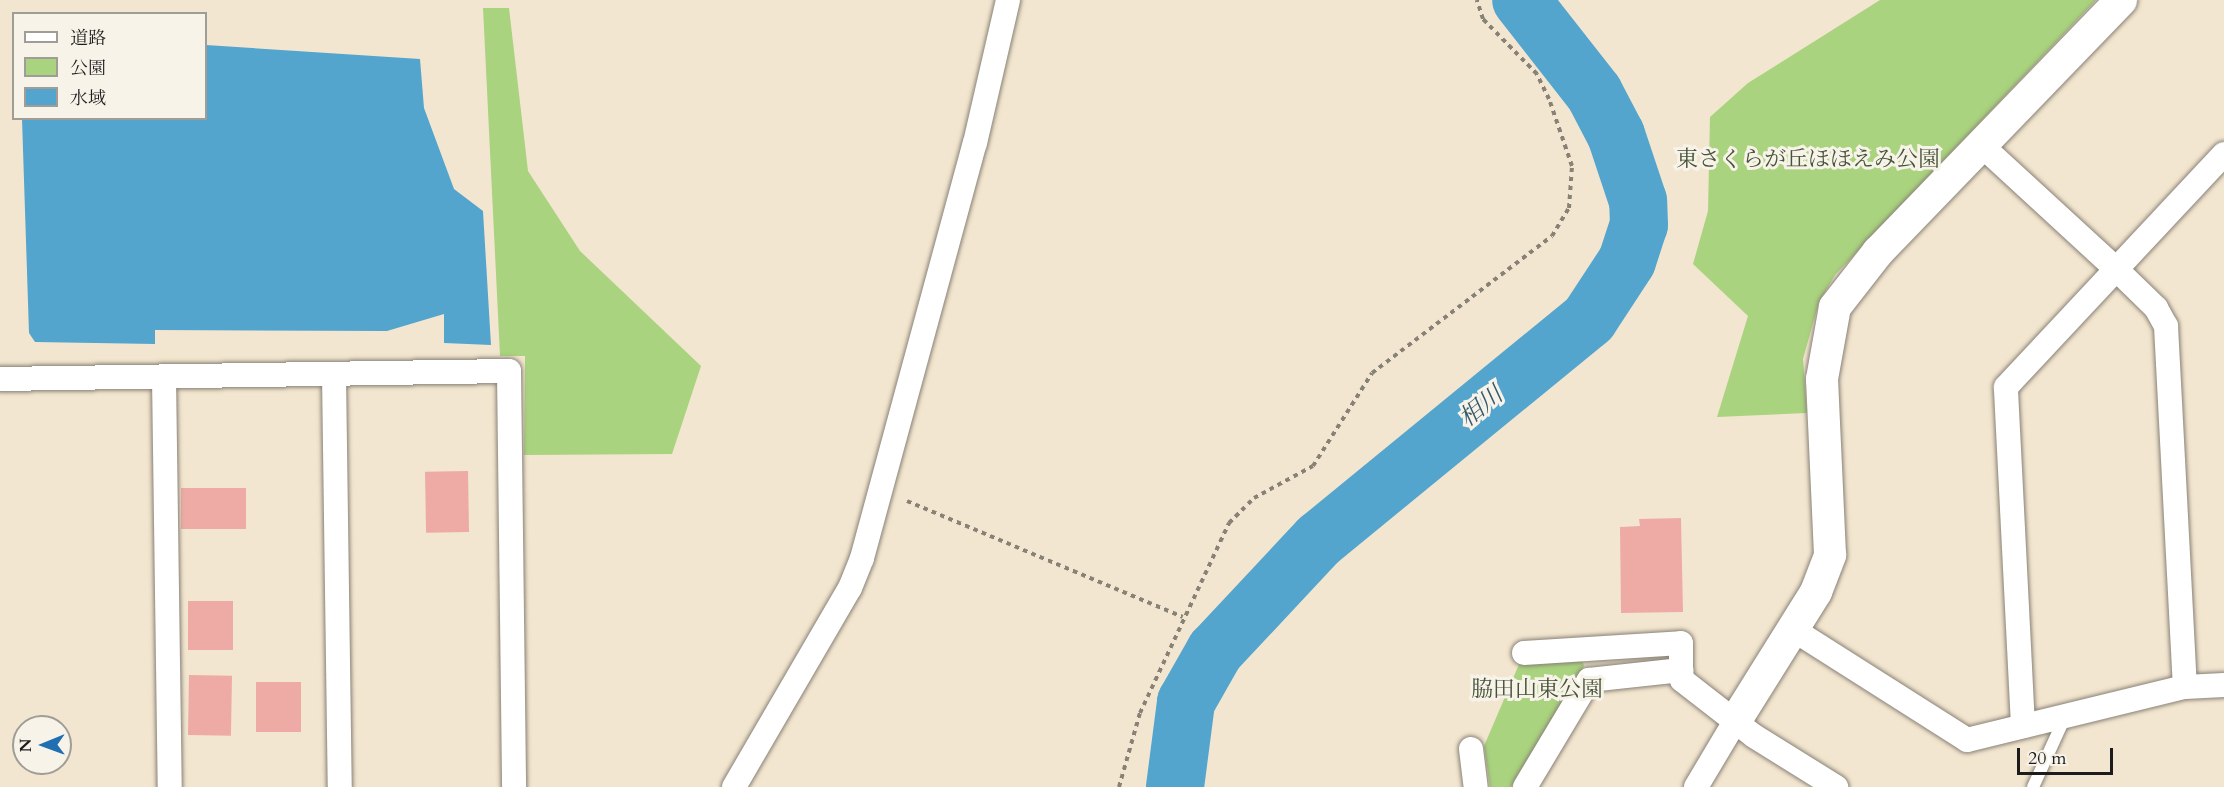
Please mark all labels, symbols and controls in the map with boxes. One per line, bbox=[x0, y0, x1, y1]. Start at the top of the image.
legend bbox=[12, 12, 207, 120]
text: 道路 bbox=[70, 26, 106, 51]
text: 公園 bbox=[70, 56, 106, 81]
text: 水域 bbox=[70, 86, 106, 111]
park label: 東さくらが丘ほほえみ公園 bbox=[1676, 147, 1940, 173]
water label: 相川 bbox=[1453, 381, 1509, 433]
park label: 脇田山東公園 bbox=[1471, 677, 1603, 703]
north arrow bbox=[12, 715, 72, 775]
scale bar bbox=[2020, 736, 2116, 774]
text: N bbox=[15, 738, 37, 752]
text: 20 m bbox=[2028, 746, 2067, 771]

